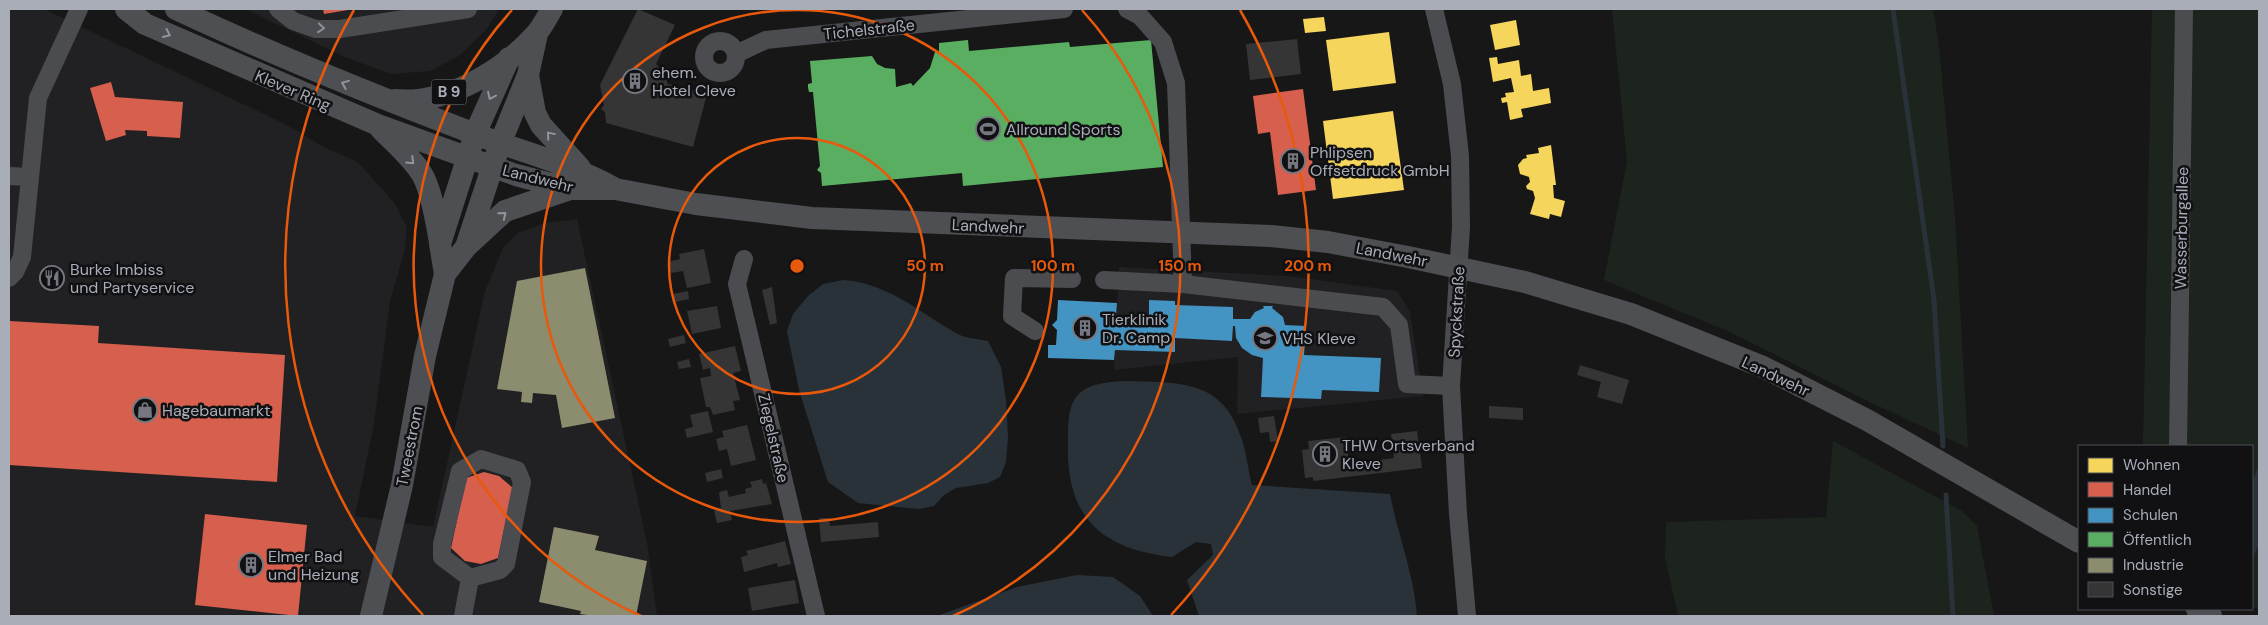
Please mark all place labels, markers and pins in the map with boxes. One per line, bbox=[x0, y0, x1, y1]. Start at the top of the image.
place label: ehem. Hotel Cleve bbox=[652, 62, 736, 101]
building icon: ehem. Hotel Cleve bbox=[622, 68, 648, 94]
sports icon: Allround Sports bbox=[975, 116, 1001, 142]
place label: Allround Sports bbox=[1006, 119, 1121, 140]
place label: Phlipsen Offsetdruck GmbH bbox=[1310, 142, 1450, 181]
building icon: Phlipsen Offsetdruck GmbH bbox=[1280, 148, 1306, 174]
centre of rings bbox=[788, 257, 806, 275]
place label: Burke Imbiss und Partyservice bbox=[70, 259, 194, 298]
restaurant icon: Burke Imbiss und Partyservice bbox=[39, 265, 65, 291]
place label: Tierklinik Dr. Camp bbox=[1102, 309, 1170, 348]
building icon: Tierklinik Dr. Camp bbox=[1072, 315, 1098, 341]
school or university icon: VHS Kleve bbox=[1252, 325, 1278, 351]
place label: VHS Kleve bbox=[1282, 328, 1356, 349]
shop icon: Hagebaumarkt bbox=[132, 397, 158, 423]
place label: Hagebaumarkt bbox=[162, 400, 270, 421]
place label: THW Ortsverband Kleve bbox=[1342, 435, 1475, 474]
building icon: THW Ortsverband Kleve bbox=[1312, 441, 1338, 467]
place label: Elmer Bad und Heizung bbox=[268, 546, 359, 585]
building icon: Elmer Bad und Heizung bbox=[238, 552, 264, 578]

